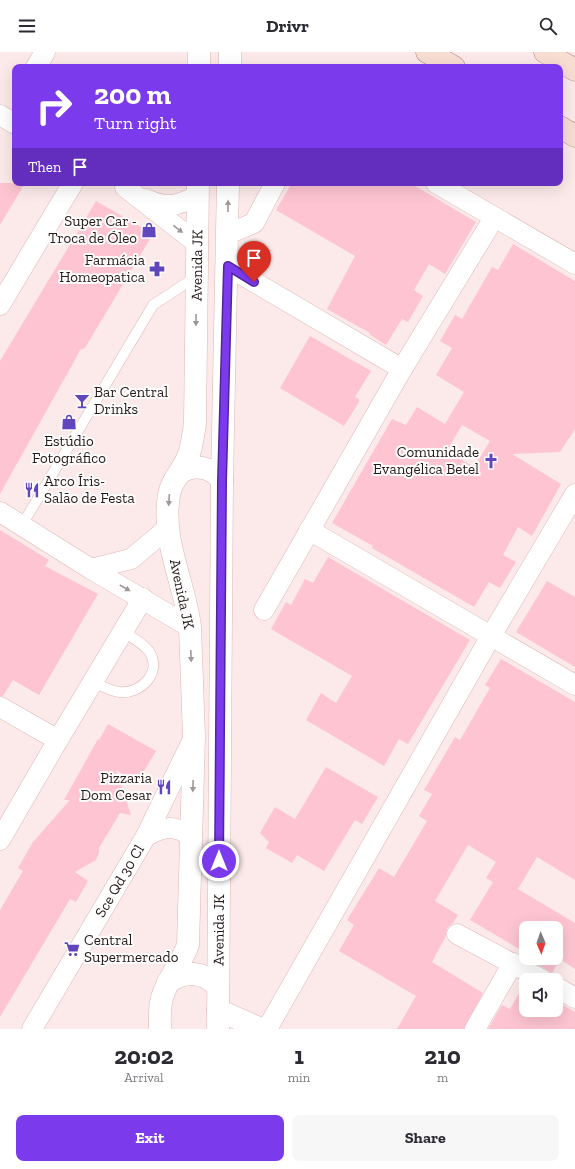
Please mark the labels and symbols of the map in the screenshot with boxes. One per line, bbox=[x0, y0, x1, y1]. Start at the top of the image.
one-way arrow bbox=[225, 199, 231, 212]
place label: Super Car - Troca de Óleo bbox=[48, 212, 137, 247]
shop icon: Super Car - Troca de Óleo bbox=[140, 221, 158, 239]
one-way arrow bbox=[172, 225, 183, 233]
street label: Avenida JK bbox=[188, 229, 206, 301]
pin bbox=[237, 241, 271, 282]
place label: Farmácia Homeopatica bbox=[59, 251, 145, 286]
pharmacy icon: Farmácia Homeopatica bbox=[148, 260, 166, 278]
one-way arrow bbox=[193, 314, 199, 327]
place label: Bar Central Drinks bbox=[94, 383, 168, 418]
bar icon: Bar Central Drinks bbox=[73, 392, 91, 410]
shop icon: Estúdio Fotográfico bbox=[60, 413, 78, 431]
place label: Estúdio Fotográfico bbox=[32, 432, 106, 467]
place label: Comunidade Evangélica Betel bbox=[373, 443, 479, 478]
church icon: Comunidade Evangélica Betel bbox=[482, 452, 500, 470]
place label: Arco Íris- Salão de Festa bbox=[44, 472, 135, 507]
restaurant icon: Arco Íris- Salão de Festa bbox=[23, 481, 41, 499]
one-way arrow bbox=[165, 494, 172, 507]
street label: Avenida JK bbox=[166, 557, 198, 631]
one-way arrow bbox=[119, 585, 131, 592]
one-way arrow bbox=[188, 650, 195, 662]
place label: Pizzaria Dom Cesar bbox=[81, 769, 152, 804]
restaurant icon: Pizzaria Dom Cesar bbox=[155, 778, 173, 796]
one-way arrow bbox=[189, 780, 196, 792]
position arrow bbox=[198, 840, 240, 882]
street label: Sce Qd 30 Cl bbox=[91, 841, 148, 920]
street label: Avenida JK bbox=[209, 894, 228, 966]
north arrow bbox=[519, 921, 563, 965]
place label: Central Supermercado bbox=[84, 931, 179, 966]
supermarket icon: Central Supermercado bbox=[63, 940, 81, 958]

